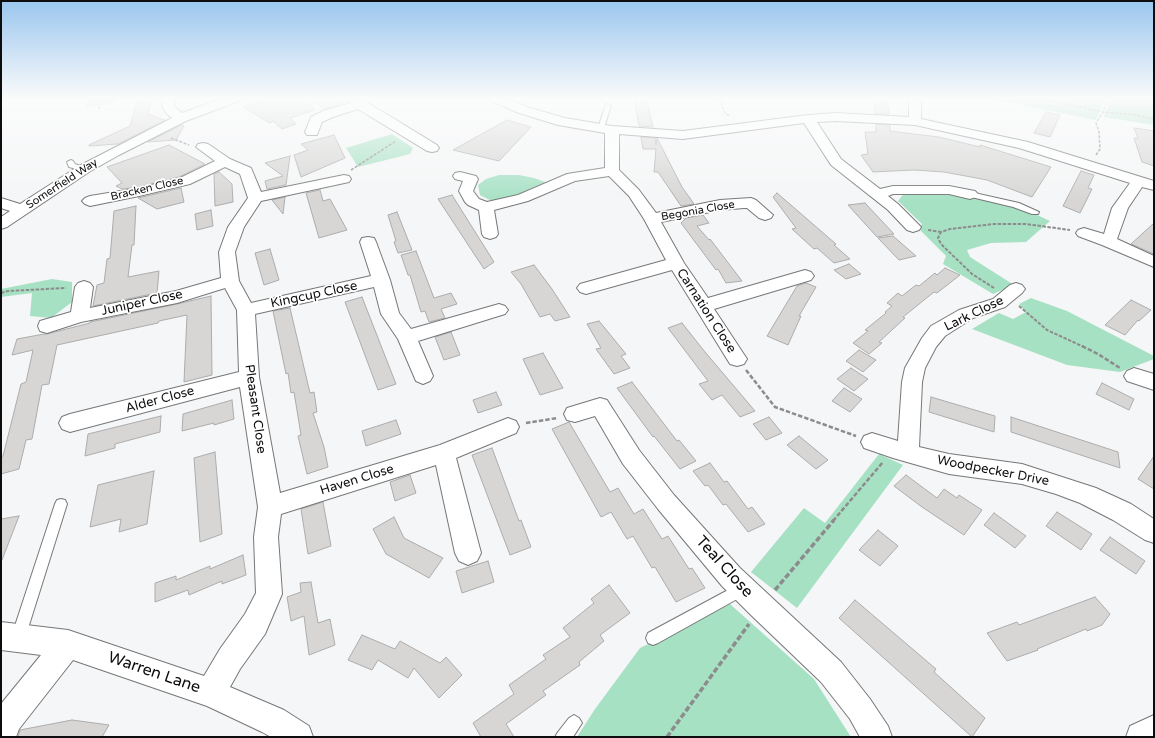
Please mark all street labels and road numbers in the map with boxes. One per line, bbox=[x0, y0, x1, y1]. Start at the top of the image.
street label: Somerfield Way bbox=[24, 156, 100, 212]
street label: Bracken Close bbox=[109, 174, 185, 204]
street label: Begonia Close bbox=[660, 198, 736, 224]
street label: Carnation Close bbox=[673, 266, 739, 356]
street label: Kingcup Close bbox=[269, 278, 359, 312]
street label: Juniper Close bbox=[100, 287, 184, 319]
street label: Lark Close bbox=[942, 293, 1006, 335]
street label: Pleasant Close bbox=[241, 363, 269, 455]
street label: Alder Close bbox=[124, 383, 196, 417]
street label: Woodpecker Drive bbox=[936, 452, 1050, 490]
street label: Haven Close bbox=[318, 461, 396, 499]
street label: Teal Close bbox=[691, 532, 757, 602]
street label: Warren Lane bbox=[105, 648, 203, 698]

